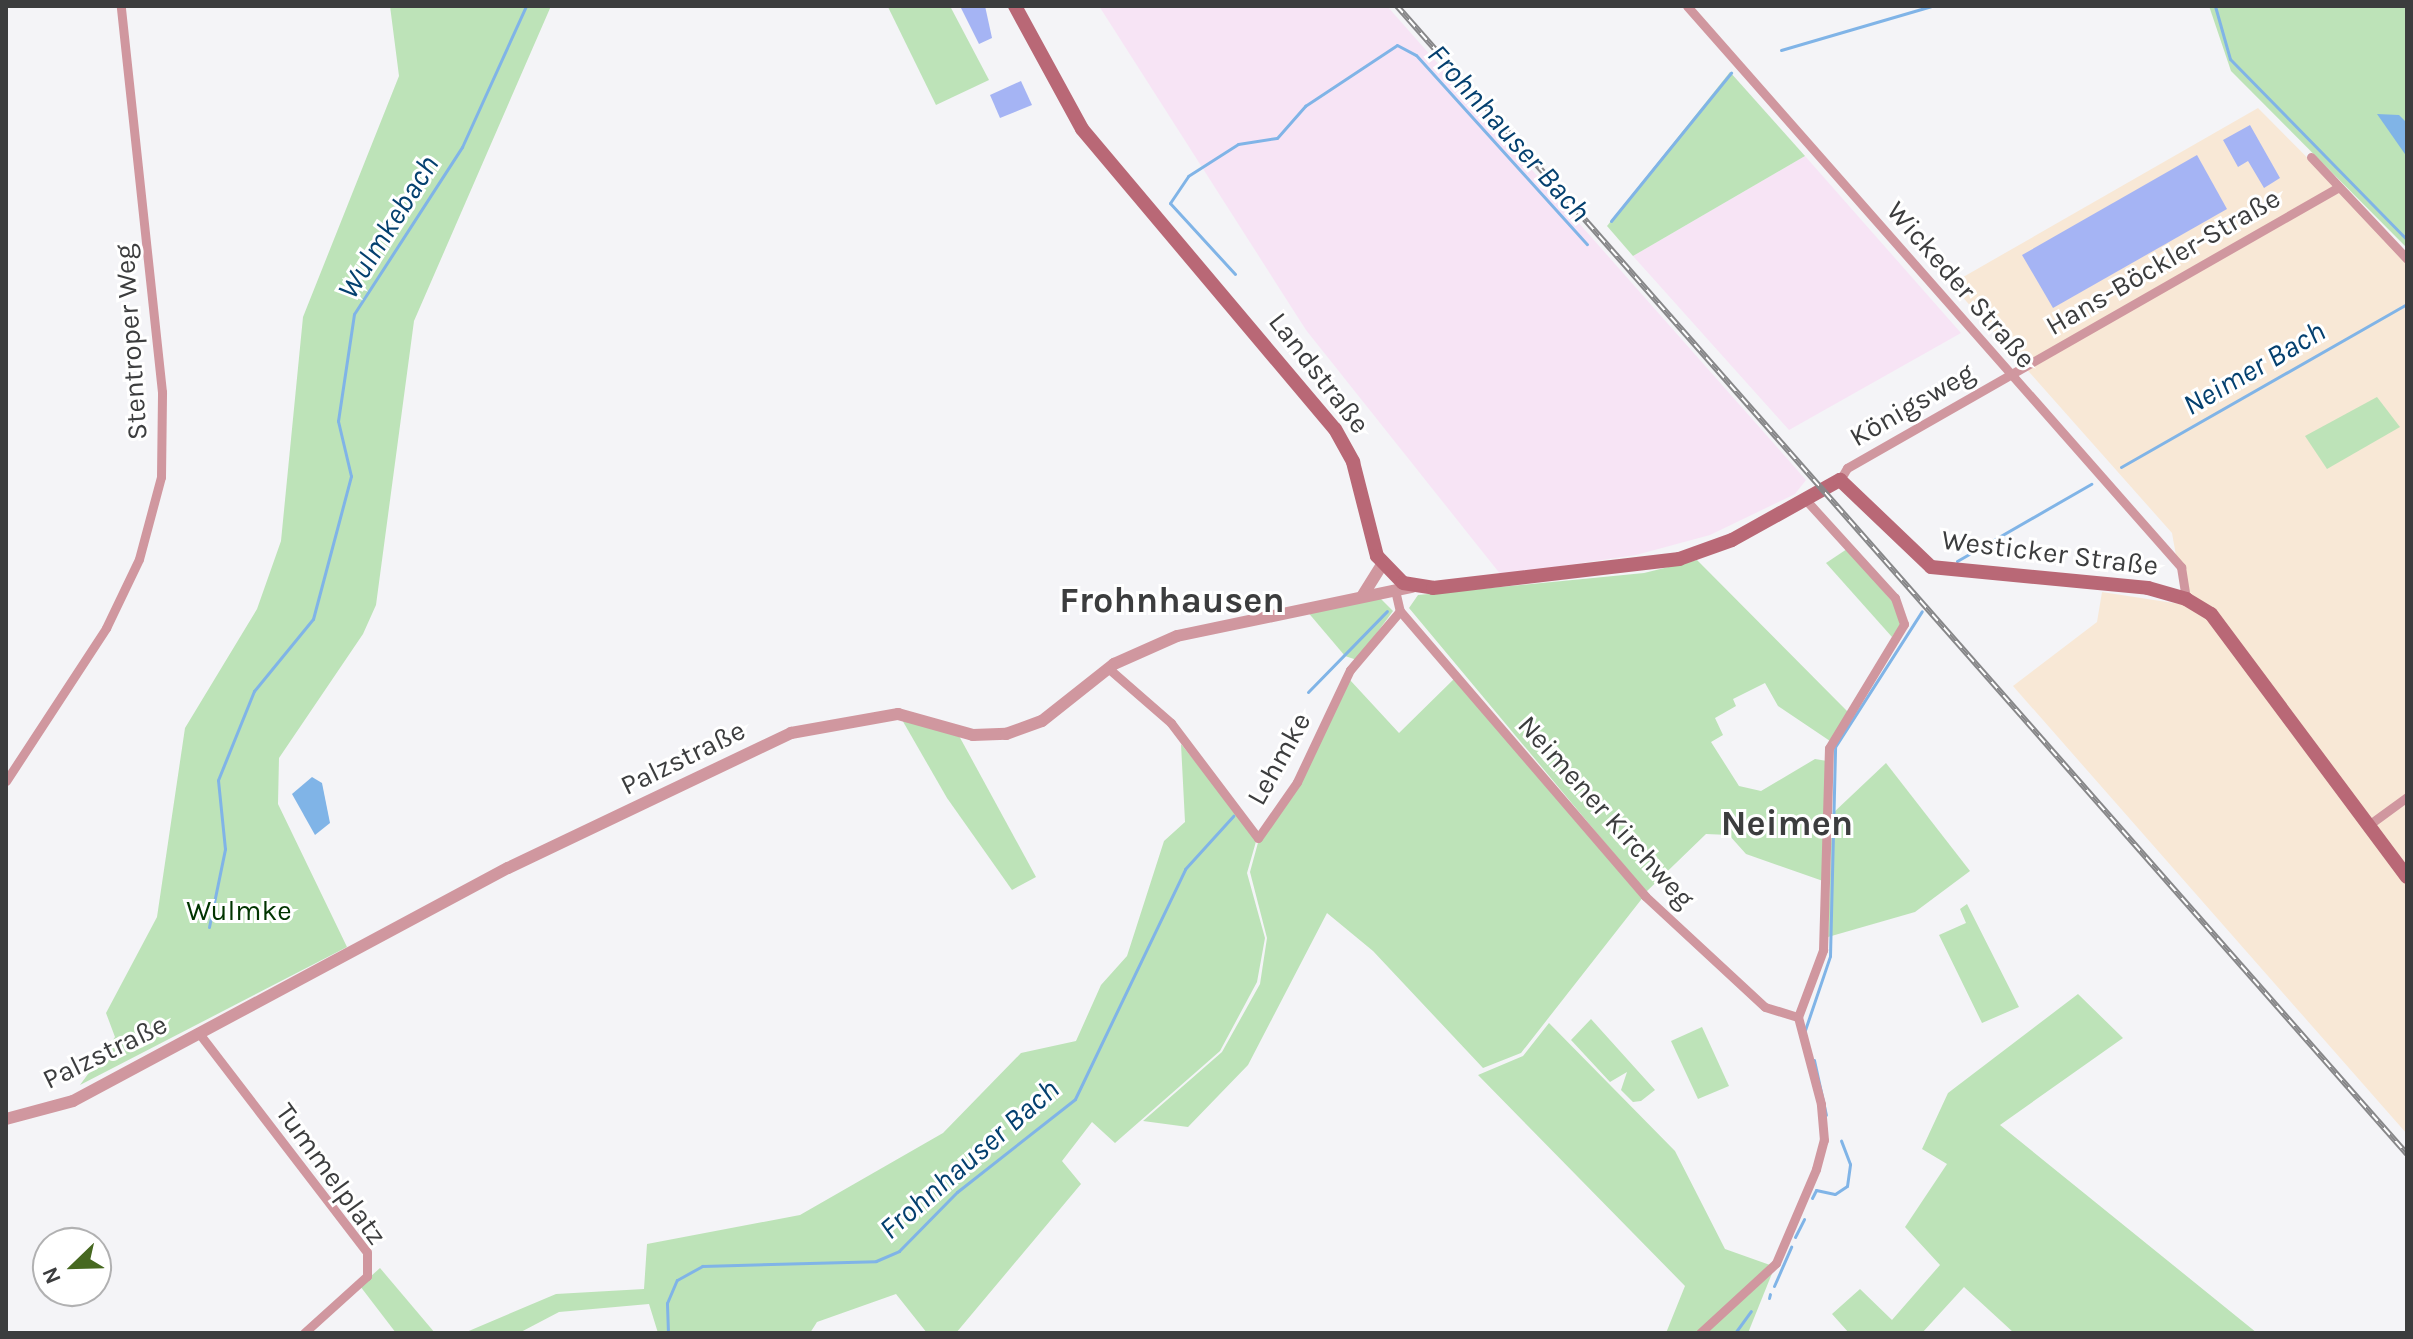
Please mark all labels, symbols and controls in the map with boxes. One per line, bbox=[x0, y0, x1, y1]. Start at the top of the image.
water label: Frohnhauser Bach bbox=[1420, 37, 1598, 229]
water label: Wulmkebach bbox=[330, 148, 446, 306]
street label: Hans-Böckler-Straße bbox=[2040, 181, 2286, 343]
street label: Wickeder Straße bbox=[1879, 195, 2043, 375]
street label: Stentroper Weg bbox=[107, 243, 155, 441]
street label: Landstraße bbox=[1261, 306, 1377, 440]
water label: Neimer Bach bbox=[2176, 313, 2332, 423]
street label: Königsweg bbox=[1844, 356, 1980, 454]
street label: Westicker Straße bbox=[1940, 523, 2160, 583]
district label: Frohnhausen bbox=[1059, 579, 1285, 623]
street label: Lehmke bbox=[1240, 707, 1318, 811]
street label: Neimener Kirchweg bbox=[1511, 709, 1701, 915]
street label: Palzstraße bbox=[615, 713, 751, 803]
district label: Neimen bbox=[1721, 802, 1853, 846]
park label: Wulmke bbox=[186, 894, 292, 928]
street label: Palzstraße bbox=[37, 1007, 173, 1097]
water label: Frohnhauser Bach bbox=[872, 1071, 1066, 1247]
street label: Tummelplatz bbox=[268, 1097, 394, 1251]
north arrow bbox=[32, 1227, 112, 1307]
text: N bbox=[37, 1263, 67, 1288]

